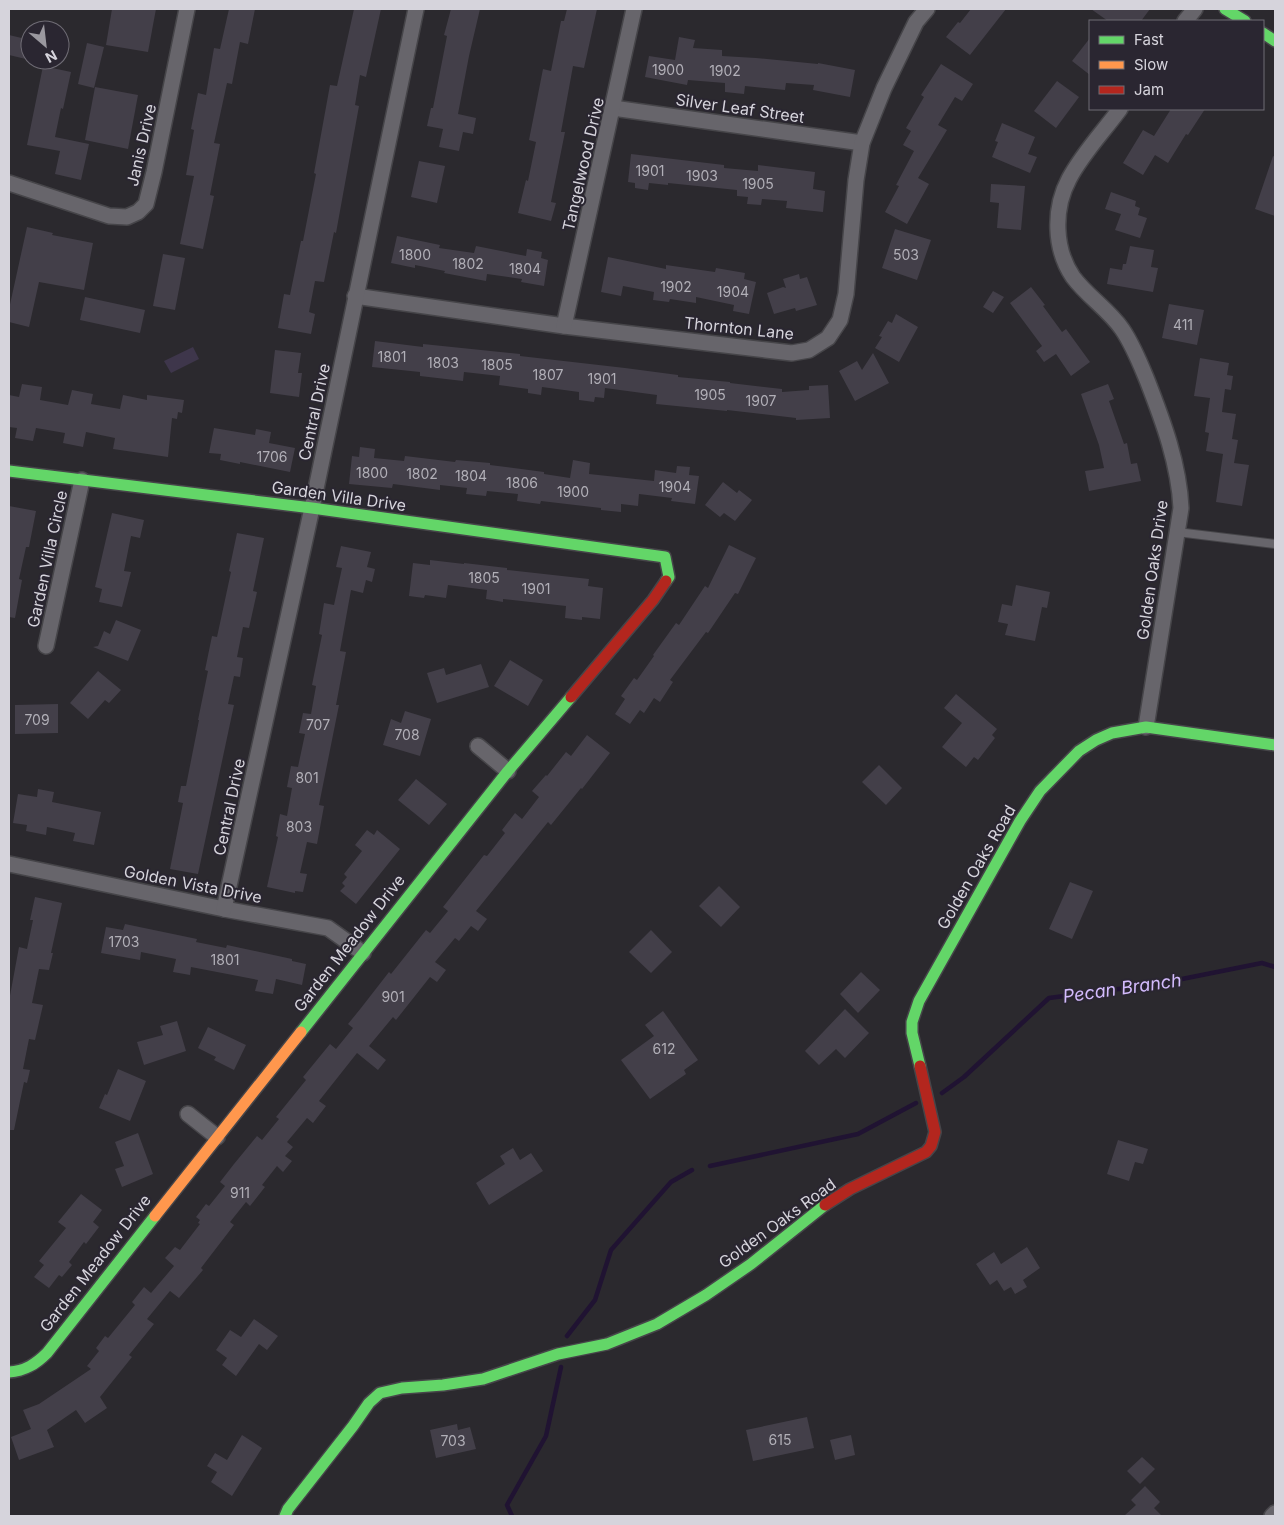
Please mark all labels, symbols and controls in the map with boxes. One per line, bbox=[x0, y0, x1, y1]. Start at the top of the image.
north arrow bbox=[20, 20, 70, 70]
legend bbox=[1089, 20, 1264, 110]
text: Fast bbox=[1134, 30, 1164, 49]
text: N bbox=[43, 47, 60, 67]
text: Slow bbox=[1134, 55, 1168, 74]
house number: 1900 bbox=[652, 61, 684, 78]
house number: 1902 bbox=[709, 62, 741, 79]
text: Jam bbox=[1134, 80, 1164, 99]
street label: Silver Leaf Street bbox=[674, 89, 806, 127]
street label: Tangelwood Drive bbox=[558, 95, 608, 233]
street label: Janis Drive bbox=[122, 102, 160, 188]
house number: 1901 bbox=[636, 162, 664, 179]
house number: 1903 bbox=[686, 167, 718, 184]
house number: 1905 bbox=[742, 175, 774, 192]
house number: 1800 bbox=[399, 246, 431, 263]
house number: 503 bbox=[893, 246, 919, 263]
house number: 1802 bbox=[452, 255, 484, 272]
house number: 1804 bbox=[509, 260, 541, 277]
house number: 1902 bbox=[660, 278, 692, 295]
house number: 1904 bbox=[717, 283, 749, 300]
street label: Thornton Lane bbox=[683, 312, 795, 344]
house number: 411 bbox=[1173, 316, 1193, 333]
house number: 1801 bbox=[378, 348, 406, 365]
house number: 1803 bbox=[427, 354, 459, 371]
house number: 1805 bbox=[481, 356, 513, 373]
street label: Central Drive bbox=[294, 362, 334, 462]
house number: 1807 bbox=[533, 366, 563, 383]
house number: 1901 bbox=[588, 370, 616, 387]
house number: 1905 bbox=[694, 386, 726, 403]
house number: 1907 bbox=[746, 392, 777, 409]
house number: 1706 bbox=[257, 448, 287, 465]
house number: 1800 bbox=[356, 464, 388, 481]
house number: 1802 bbox=[406, 465, 438, 482]
house number: 1804 bbox=[455, 467, 487, 484]
house number: 1806 bbox=[506, 474, 538, 491]
street label: Garden Villa Drive bbox=[270, 477, 408, 515]
house number: 1904 bbox=[659, 478, 691, 495]
house number: 1900 bbox=[557, 483, 589, 500]
street label: Garden Villa Circle bbox=[23, 489, 71, 629]
street label: Golden Oaks Drive bbox=[1132, 499, 1172, 641]
house number: 1805 bbox=[468, 569, 500, 586]
house number: 1901 bbox=[522, 580, 550, 597]
house number: 709 bbox=[24, 711, 50, 728]
house number: 707 bbox=[306, 716, 330, 733]
house number: 708 bbox=[394, 726, 420, 743]
street label: Central Drive bbox=[209, 757, 249, 857]
house number: 801 bbox=[295, 769, 319, 786]
street label: Golden Oaks Road bbox=[932, 801, 1020, 933]
house number: 803 bbox=[286, 818, 312, 835]
street label: Golden Vista Drive bbox=[122, 861, 264, 907]
street label: Garden Meadow Drive bbox=[289, 870, 409, 1016]
house number: 1703 bbox=[109, 933, 139, 950]
house number: 1801 bbox=[211, 951, 239, 968]
water label: Pecan Branch bbox=[1061, 969, 1183, 1007]
house number: 901 bbox=[381, 988, 405, 1005]
house number: 612 bbox=[653, 1040, 675, 1057]
street label: Golden Oaks Road bbox=[714, 1174, 840, 1272]
house number: 911 bbox=[230, 1184, 250, 1201]
street label: Garden Meadow Drive bbox=[35, 1190, 155, 1336]
house number: 615 bbox=[769, 1431, 791, 1448]
house number: 703 bbox=[440, 1432, 466, 1449]

